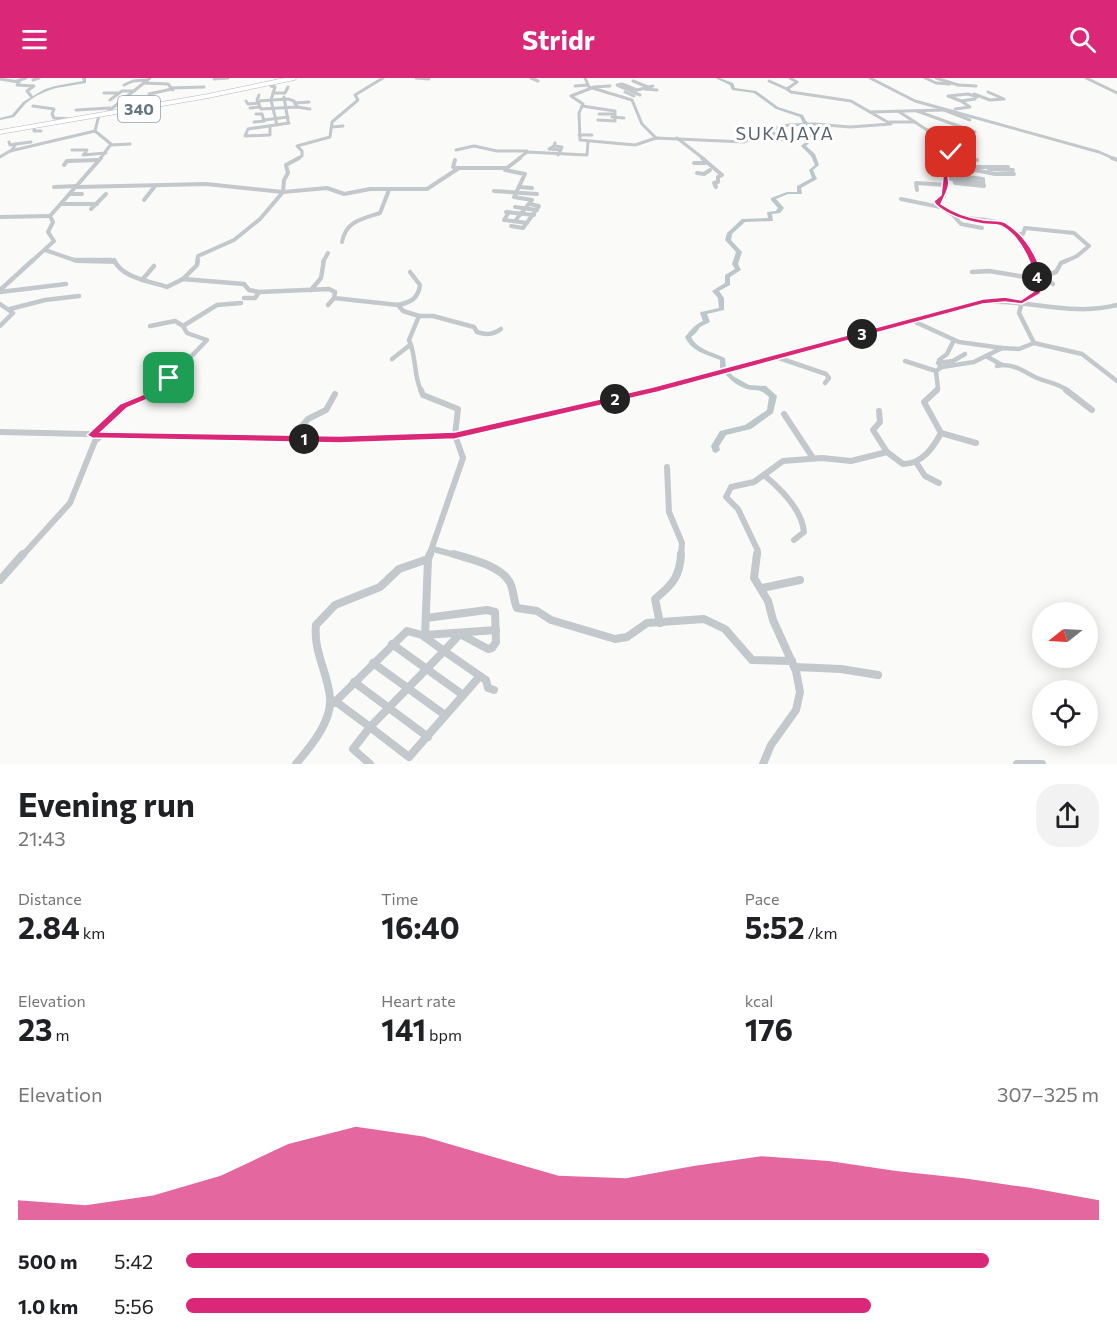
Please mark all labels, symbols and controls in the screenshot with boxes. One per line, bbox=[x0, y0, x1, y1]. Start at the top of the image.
icon: menu bbox=[18, 23, 51, 56]
text: Stridr bbox=[522, 23, 595, 56]
icon: search bbox=[1066, 23, 1099, 56]
road number: 340 bbox=[118, 96, 160, 122]
district label: SUKAJAYA bbox=[736, 122, 834, 144]
pin bbox=[925, 126, 976, 177]
icon: check bbox=[934, 135, 967, 168]
pin: 4 bbox=[1022, 262, 1052, 292]
text: 4 bbox=[1032, 267, 1042, 286]
pin: 3 bbox=[847, 319, 877, 349]
text: 3 bbox=[857, 324, 867, 343]
pin bbox=[143, 352, 194, 403]
icon: arrive bbox=[152, 361, 185, 394]
pin: 2 bbox=[600, 384, 630, 414]
text: 2 bbox=[610, 389, 620, 408]
pin: 1 bbox=[289, 424, 319, 454]
text: 1 bbox=[300, 429, 308, 448]
north arrow bbox=[1032, 602, 1098, 668]
map controls bbox=[1032, 602, 1098, 746]
button: locate bbox=[1032, 680, 1098, 746]
text: Evening run bbox=[18, 783, 195, 824]
button: share bbox=[1036, 784, 1099, 847]
text: 21:43 bbox=[18, 826, 66, 850]
text: Distance bbox=[18, 889, 82, 908]
text: Time bbox=[381, 889, 418, 908]
text: Pace bbox=[745, 889, 779, 908]
text: 2.84 bbox=[18, 908, 80, 945]
text: 16:40 bbox=[381, 908, 460, 945]
text: 5:52 bbox=[745, 908, 805, 945]
text: km bbox=[80, 923, 105, 942]
text: /km bbox=[805, 923, 837, 942]
text: Elevation bbox=[18, 991, 86, 1010]
text: Heart rate bbox=[381, 991, 456, 1010]
text: kcal bbox=[745, 991, 773, 1010]
text: 23 bbox=[18, 1010, 53, 1047]
text: 141 bbox=[381, 1010, 426, 1047]
text: 176 bbox=[745, 1010, 793, 1047]
text: m bbox=[53, 1025, 70, 1044]
text: bpm bbox=[426, 1025, 462, 1044]
text: Elevation bbox=[18, 1082, 103, 1106]
text: 307–325 m bbox=[997, 1082, 1099, 1106]
text: 500 m bbox=[18, 1249, 78, 1273]
text: 5:42 bbox=[114, 1249, 153, 1273]
text: 1.0 km bbox=[18, 1294, 78, 1318]
text: 5:56 bbox=[114, 1294, 154, 1318]

